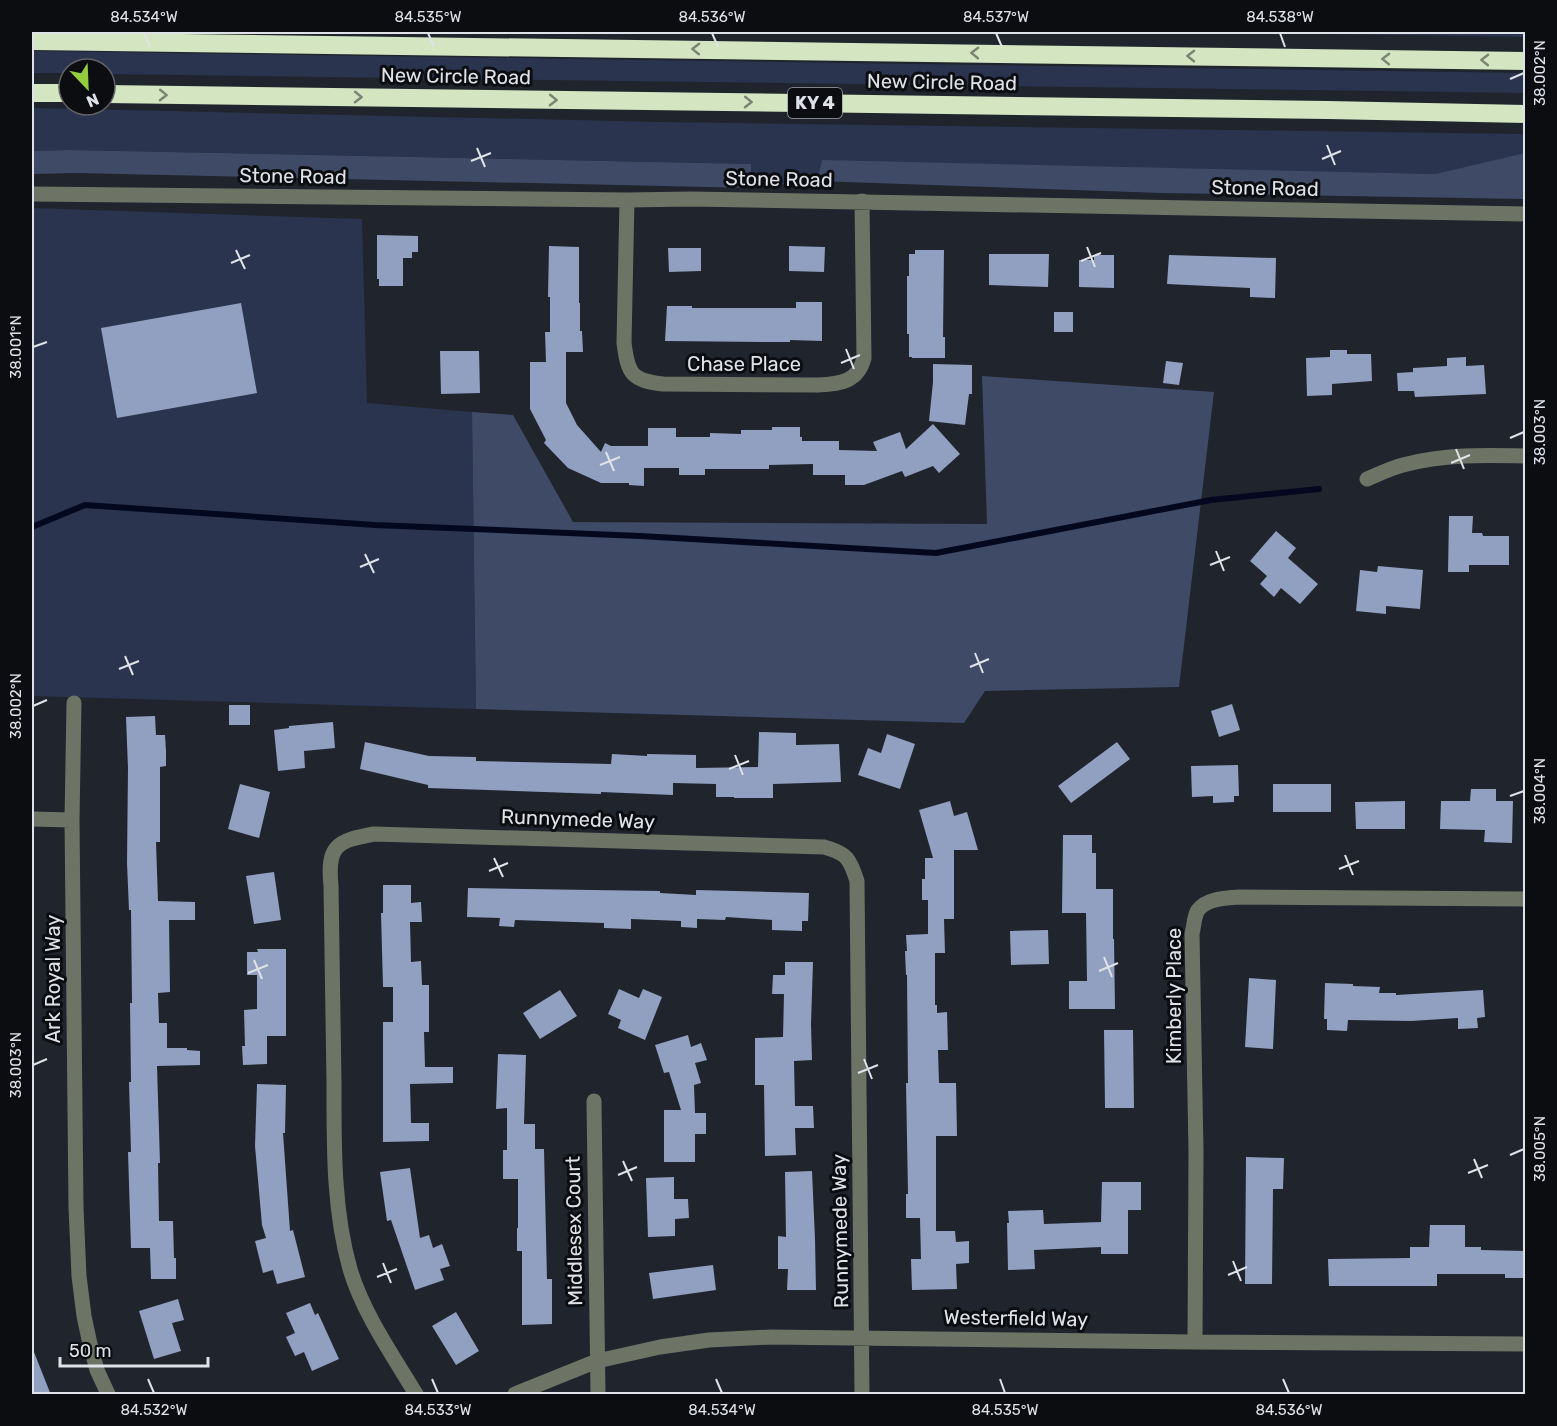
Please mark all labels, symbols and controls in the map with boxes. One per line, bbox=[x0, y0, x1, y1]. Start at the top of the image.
text: 84.534°W bbox=[110, 8, 178, 26]
text: 84.535°W bbox=[394, 8, 462, 26]
text: 84.536°W bbox=[678, 8, 746, 26]
text: 84.537°W bbox=[963, 8, 1029, 26]
text: 84.538°W bbox=[1246, 8, 1314, 26]
text: 38.002°N bbox=[1531, 40, 1549, 106]
one-way arrow bbox=[692, 43, 701, 55]
one-way arrow bbox=[971, 47, 980, 59]
one-way arrow bbox=[1187, 50, 1196, 62]
one-way arrow bbox=[1382, 53, 1391, 65]
one-way arrow bbox=[1481, 54, 1490, 66]
north arrow bbox=[57, 57, 117, 117]
street label: New Circle Road bbox=[381, 63, 531, 89]
street label: New Circle Road bbox=[867, 69, 1017, 95]
road number: KY 4 bbox=[788, 88, 842, 118]
text: N bbox=[84, 89, 102, 111]
one-way arrow bbox=[159, 89, 168, 101]
one-way arrow bbox=[354, 91, 363, 103]
one-way arrow bbox=[549, 94, 558, 106]
one-way arrow bbox=[744, 96, 753, 109]
street label: Stone Road bbox=[239, 163, 347, 189]
street label: Stone Road bbox=[725, 166, 833, 192]
street label: Stone Road bbox=[1211, 175, 1319, 201]
text: 38.001°N bbox=[7, 315, 25, 379]
street label: Chase Place bbox=[687, 352, 801, 376]
text: 38.003°N bbox=[1531, 399, 1549, 465]
text: 38.002°N bbox=[7, 673, 25, 739]
text: 38.004°N bbox=[1531, 758, 1549, 824]
street label: Runnymede Way bbox=[501, 804, 655, 834]
street label: Ark Royal Way bbox=[41, 915, 65, 1043]
street label: Kimberly Place bbox=[1162, 928, 1186, 1064]
text: 38.003°N bbox=[7, 1032, 25, 1098]
text: 38.005°N bbox=[1531, 1116, 1549, 1182]
street label: Runnymede Way bbox=[827, 1154, 853, 1308]
street label: Middlesex Court bbox=[561, 1156, 587, 1306]
street label: Westerfield Way bbox=[944, 1305, 1088, 1331]
scale bar bbox=[60, 1330, 208, 1368]
text: 50 m bbox=[69, 1340, 112, 1362]
text: 84.532°W bbox=[121, 1401, 187, 1419]
text: 84.533°W bbox=[404, 1401, 472, 1419]
text: 84.534°W bbox=[688, 1401, 756, 1419]
text: 84.535°W bbox=[971, 1401, 1039, 1419]
text: 84.536°W bbox=[1255, 1401, 1323, 1419]

